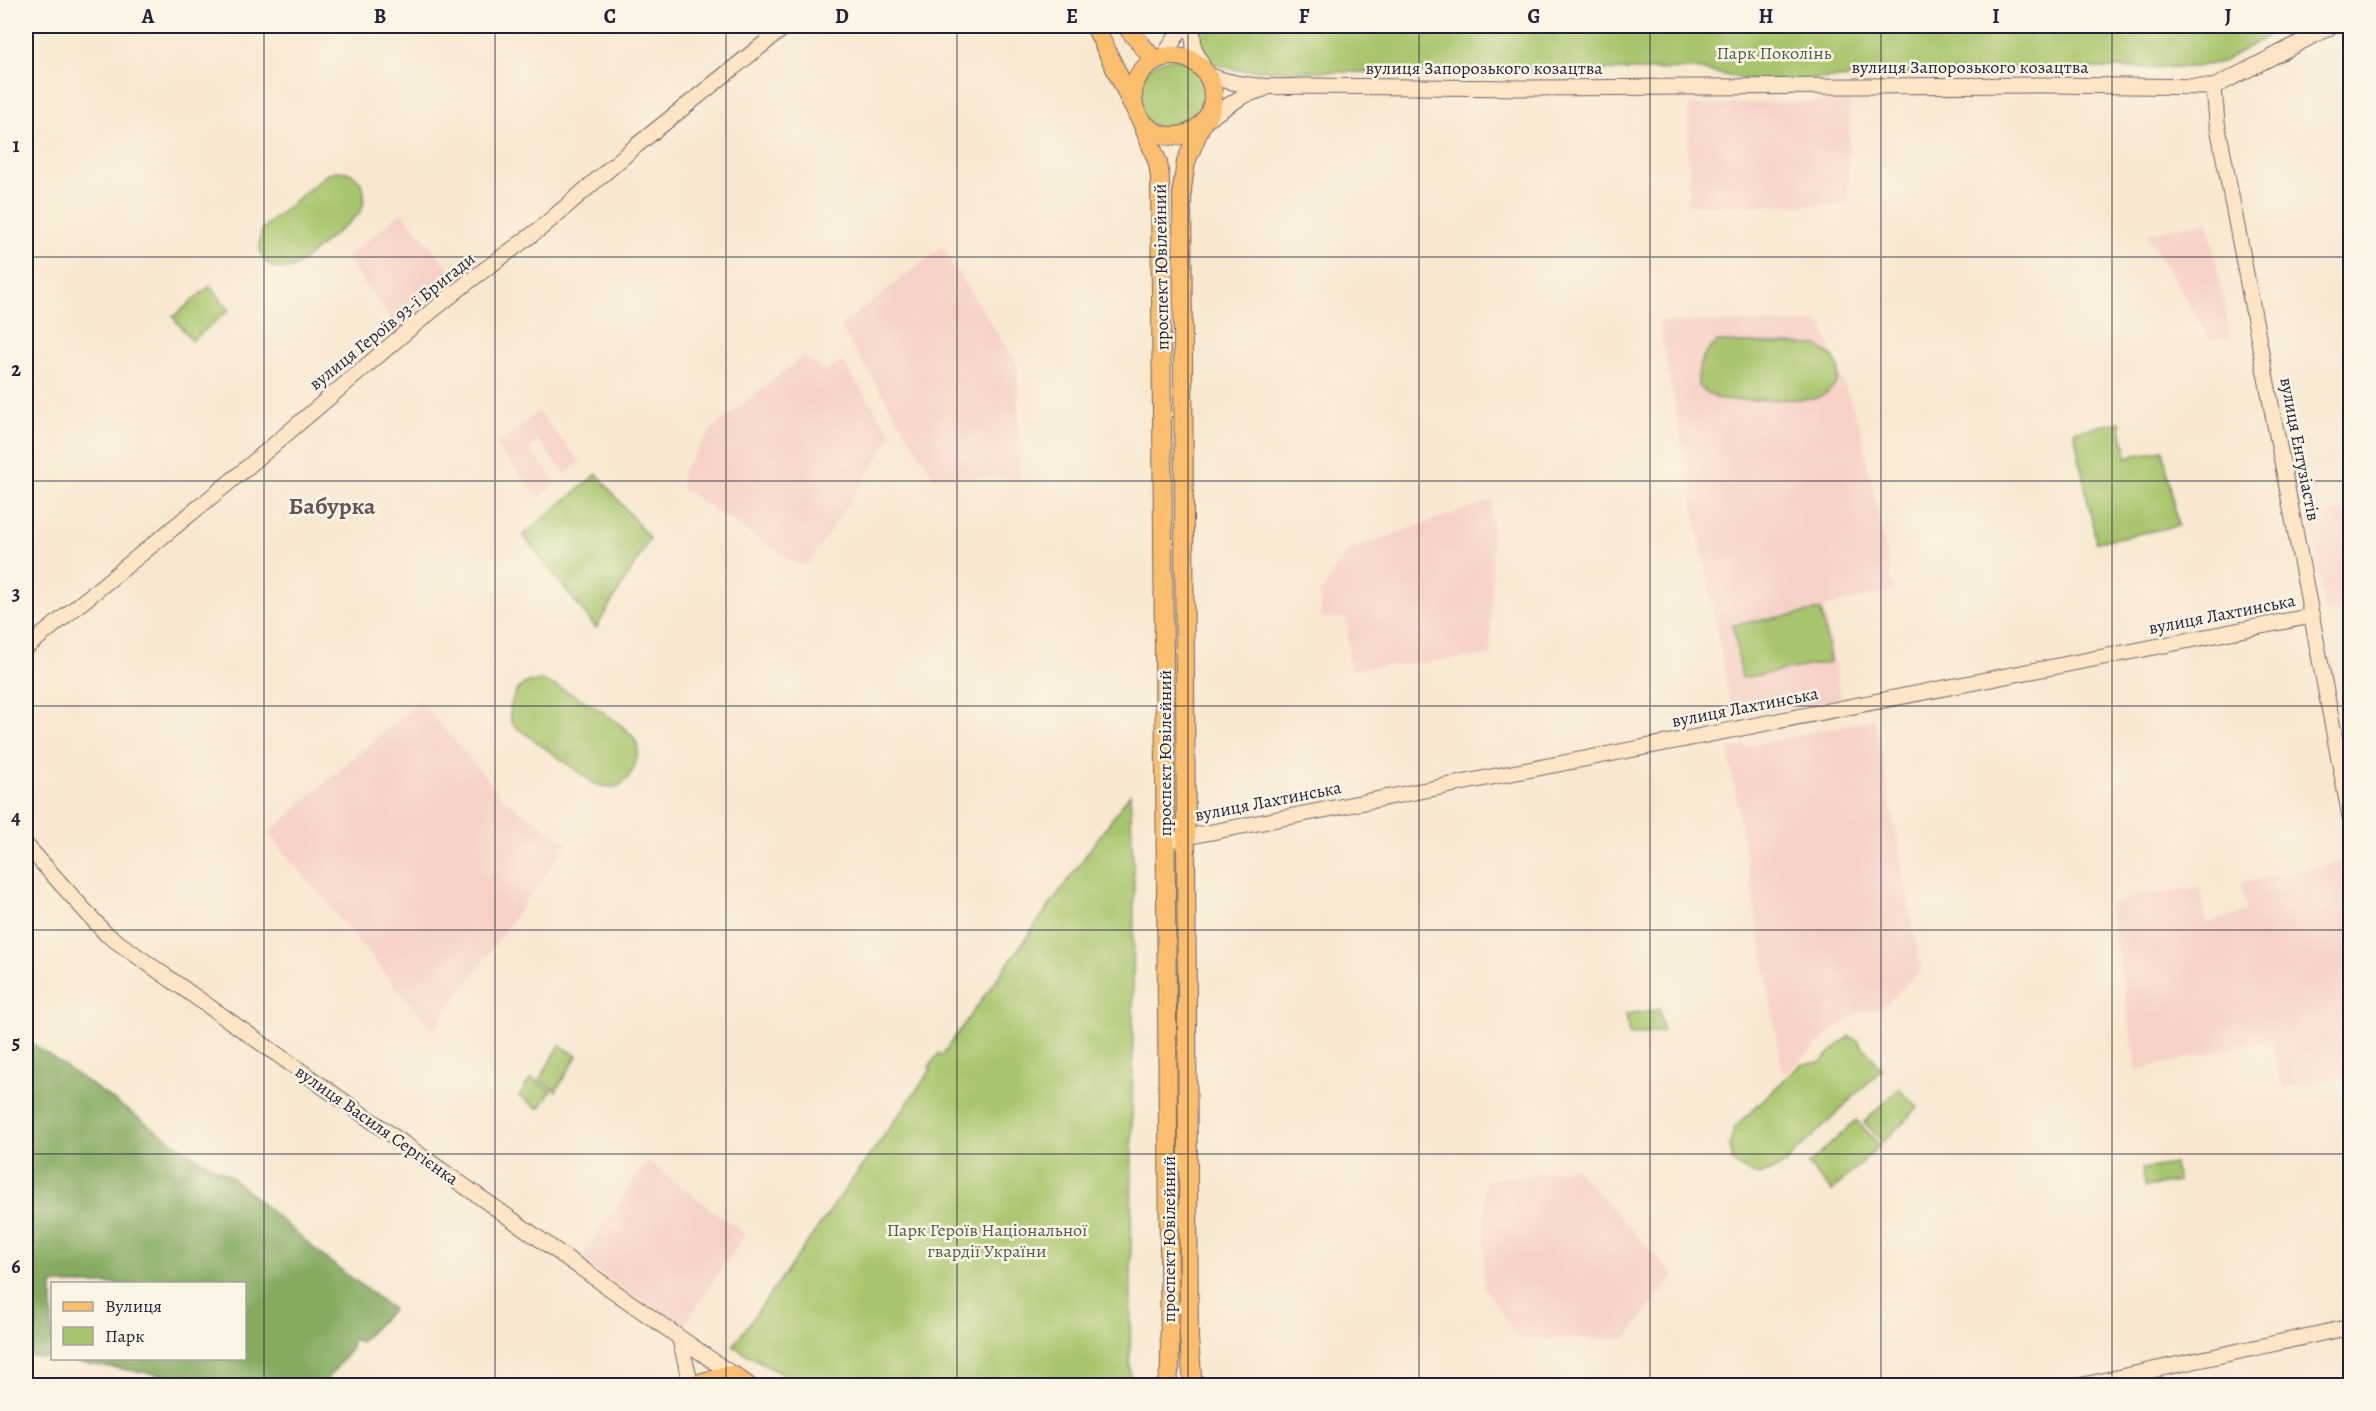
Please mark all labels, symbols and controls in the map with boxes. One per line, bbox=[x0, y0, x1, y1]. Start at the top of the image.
text: A bbox=[141, 3, 155, 30]
text: B bbox=[374, 3, 386, 30]
text: C bbox=[604, 3, 616, 30]
text: D bbox=[835, 3, 849, 30]
text: E bbox=[1066, 3, 1078, 30]
text: F bbox=[1299, 3, 1310, 30]
text: G bbox=[1527, 3, 1541, 30]
text: H bbox=[1759, 3, 1774, 30]
text: I bbox=[1992, 3, 2000, 30]
text: J bbox=[2225, 3, 2232, 30]
park label: Парк Поколінь bbox=[1716, 41, 1832, 65]
street label: вулиця Запорозького козацтва bbox=[1852, 55, 2089, 79]
street label: вулиця Запорозького козацтва bbox=[1366, 56, 1603, 80]
text: 1 bbox=[12, 132, 20, 159]
street label: проспект Ювілейний bbox=[1148, 183, 1174, 351]
street label: вулиця Героїв 93-ї Бригади bbox=[304, 246, 480, 396]
text: 2 bbox=[11, 356, 21, 383]
street label: вулиця Ентузіастів bbox=[2274, 375, 2326, 523]
district label: Бабурка bbox=[289, 490, 376, 522]
text: 3 bbox=[12, 580, 20, 607]
street label: вулиця Лахтинська bbox=[2147, 588, 2298, 640]
street label: проспект Ювілейний bbox=[1153, 670, 1177, 836]
street label: вулиця Лахтинська bbox=[1670, 681, 1821, 733]
street label: вулиця Лахтинська bbox=[1193, 775, 1344, 827]
text: 4 bbox=[11, 804, 21, 831]
text: 5 bbox=[12, 1029, 20, 1056]
street label: вулиця Василя Сергієнка bbox=[291, 1059, 464, 1191]
street label: проспект Ювілейний bbox=[1157, 1156, 1181, 1322]
park label: Парк Героїв Національної гвардії України bbox=[887, 1218, 1087, 1263]
text: 6 bbox=[11, 1253, 21, 1280]
legend bbox=[51, 1282, 246, 1360]
text: Вулиця bbox=[105, 1294, 162, 1318]
text: Парк bbox=[105, 1324, 145, 1348]

